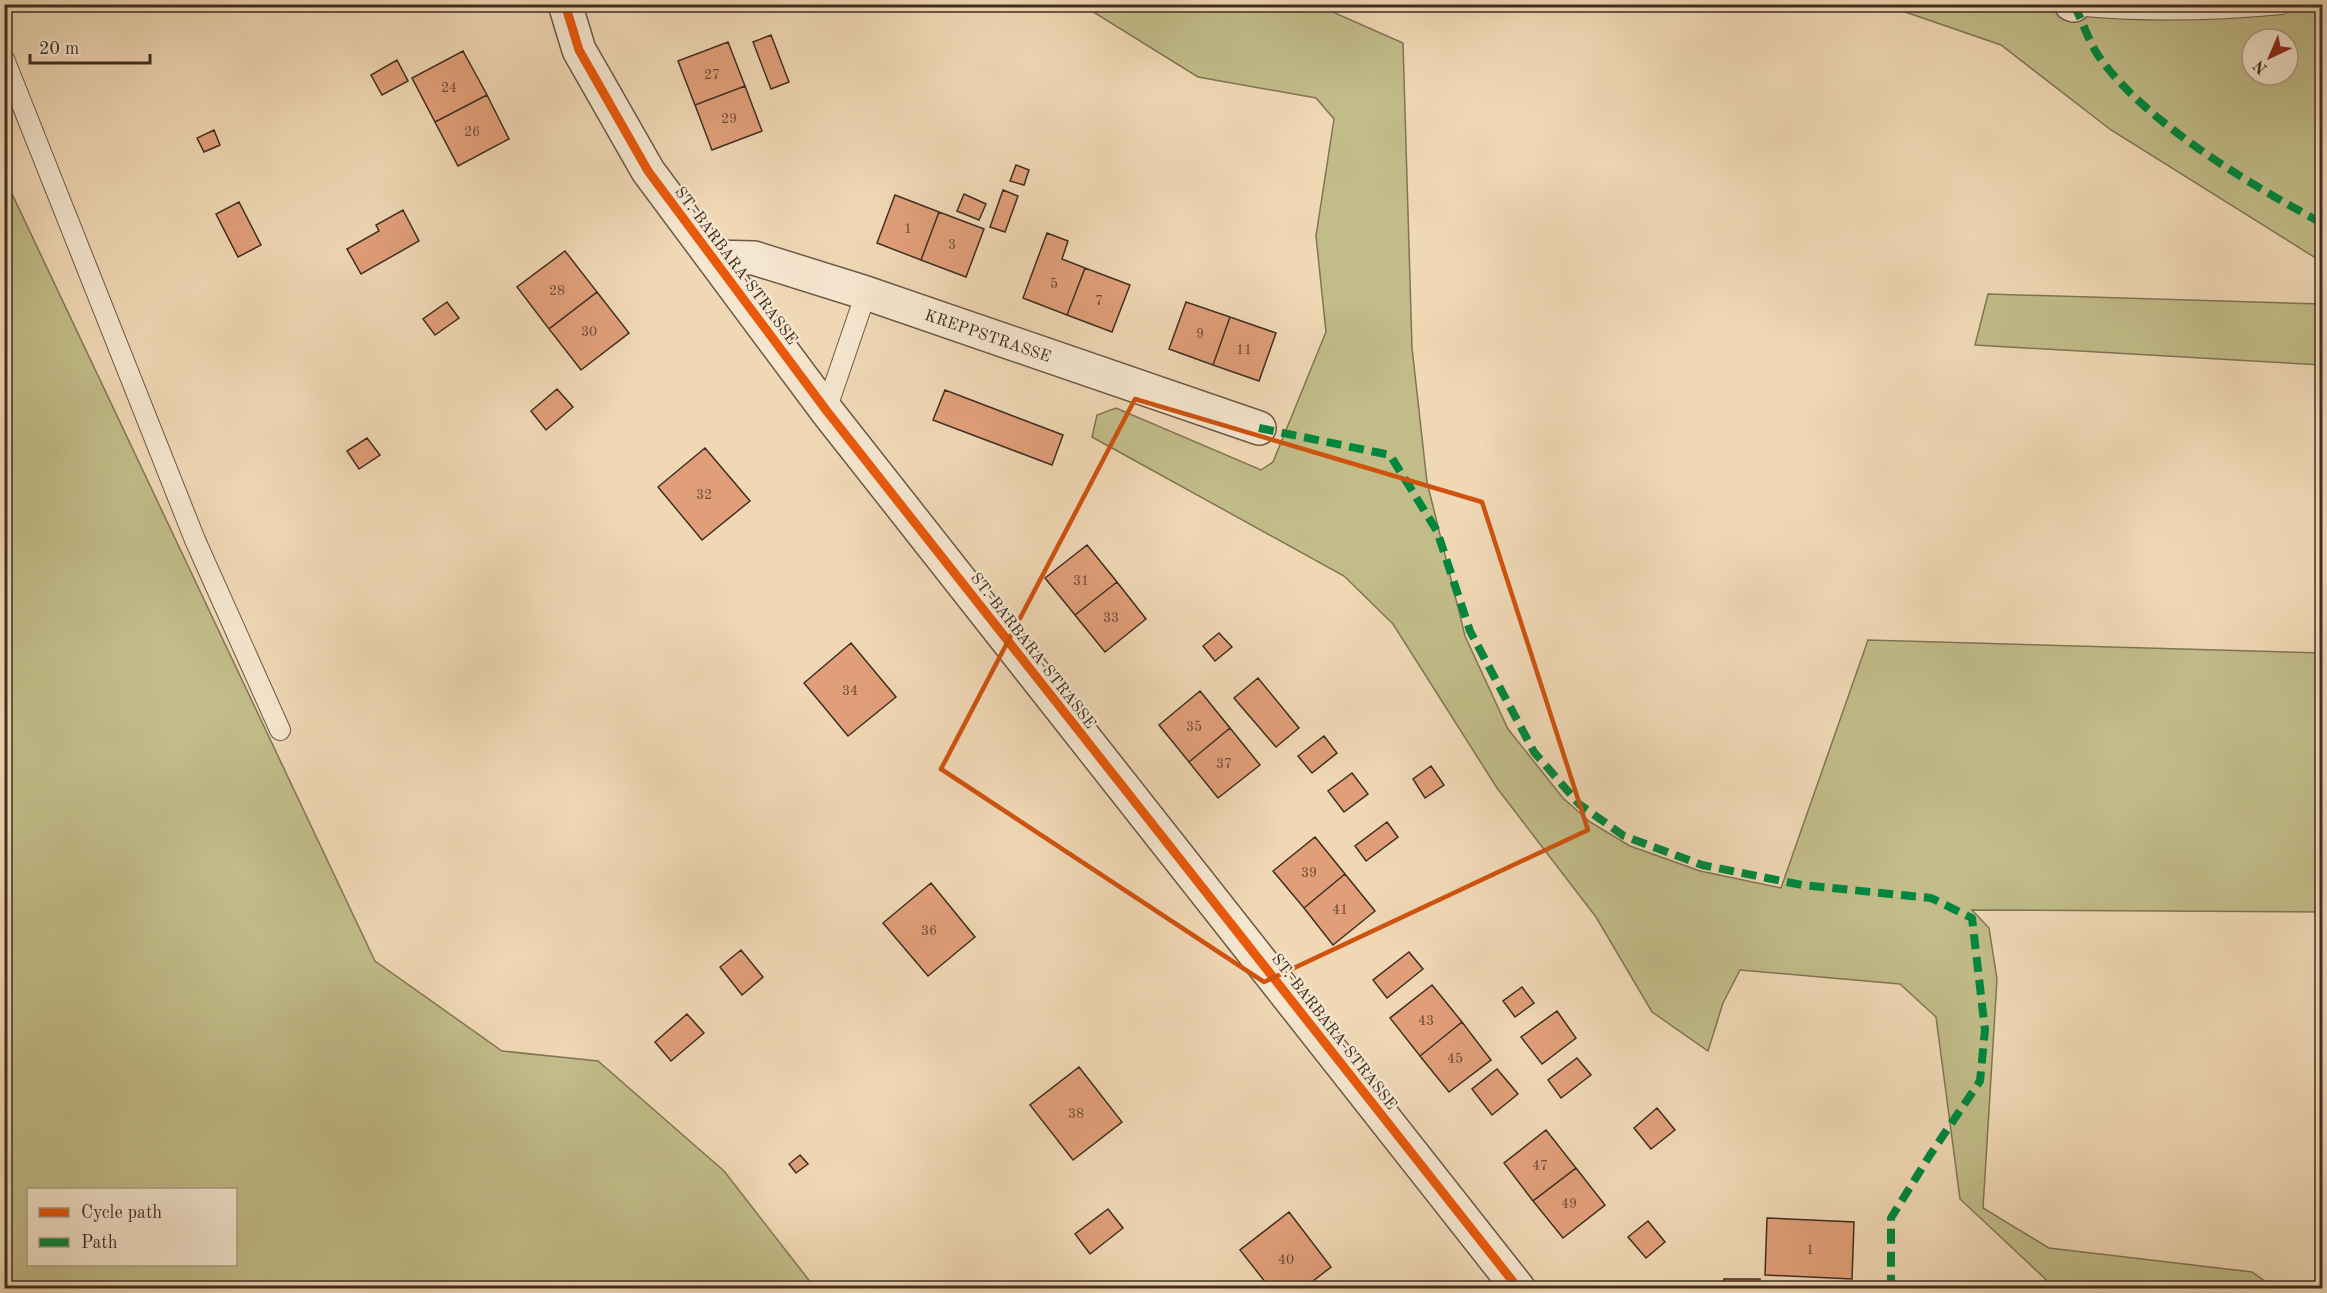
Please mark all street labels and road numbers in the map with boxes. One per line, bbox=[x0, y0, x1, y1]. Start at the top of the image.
street label: ST.-BARBARA-STRASSE bbox=[671, 184, 800, 348]
street label: KREPPSTRASSE bbox=[922, 308, 1052, 366]
street label: ST.-BARBARA-STRASSE bbox=[967, 570, 1098, 732]
street label: ST.-BARBARA-STRASSE bbox=[1268, 951, 1399, 1113]

